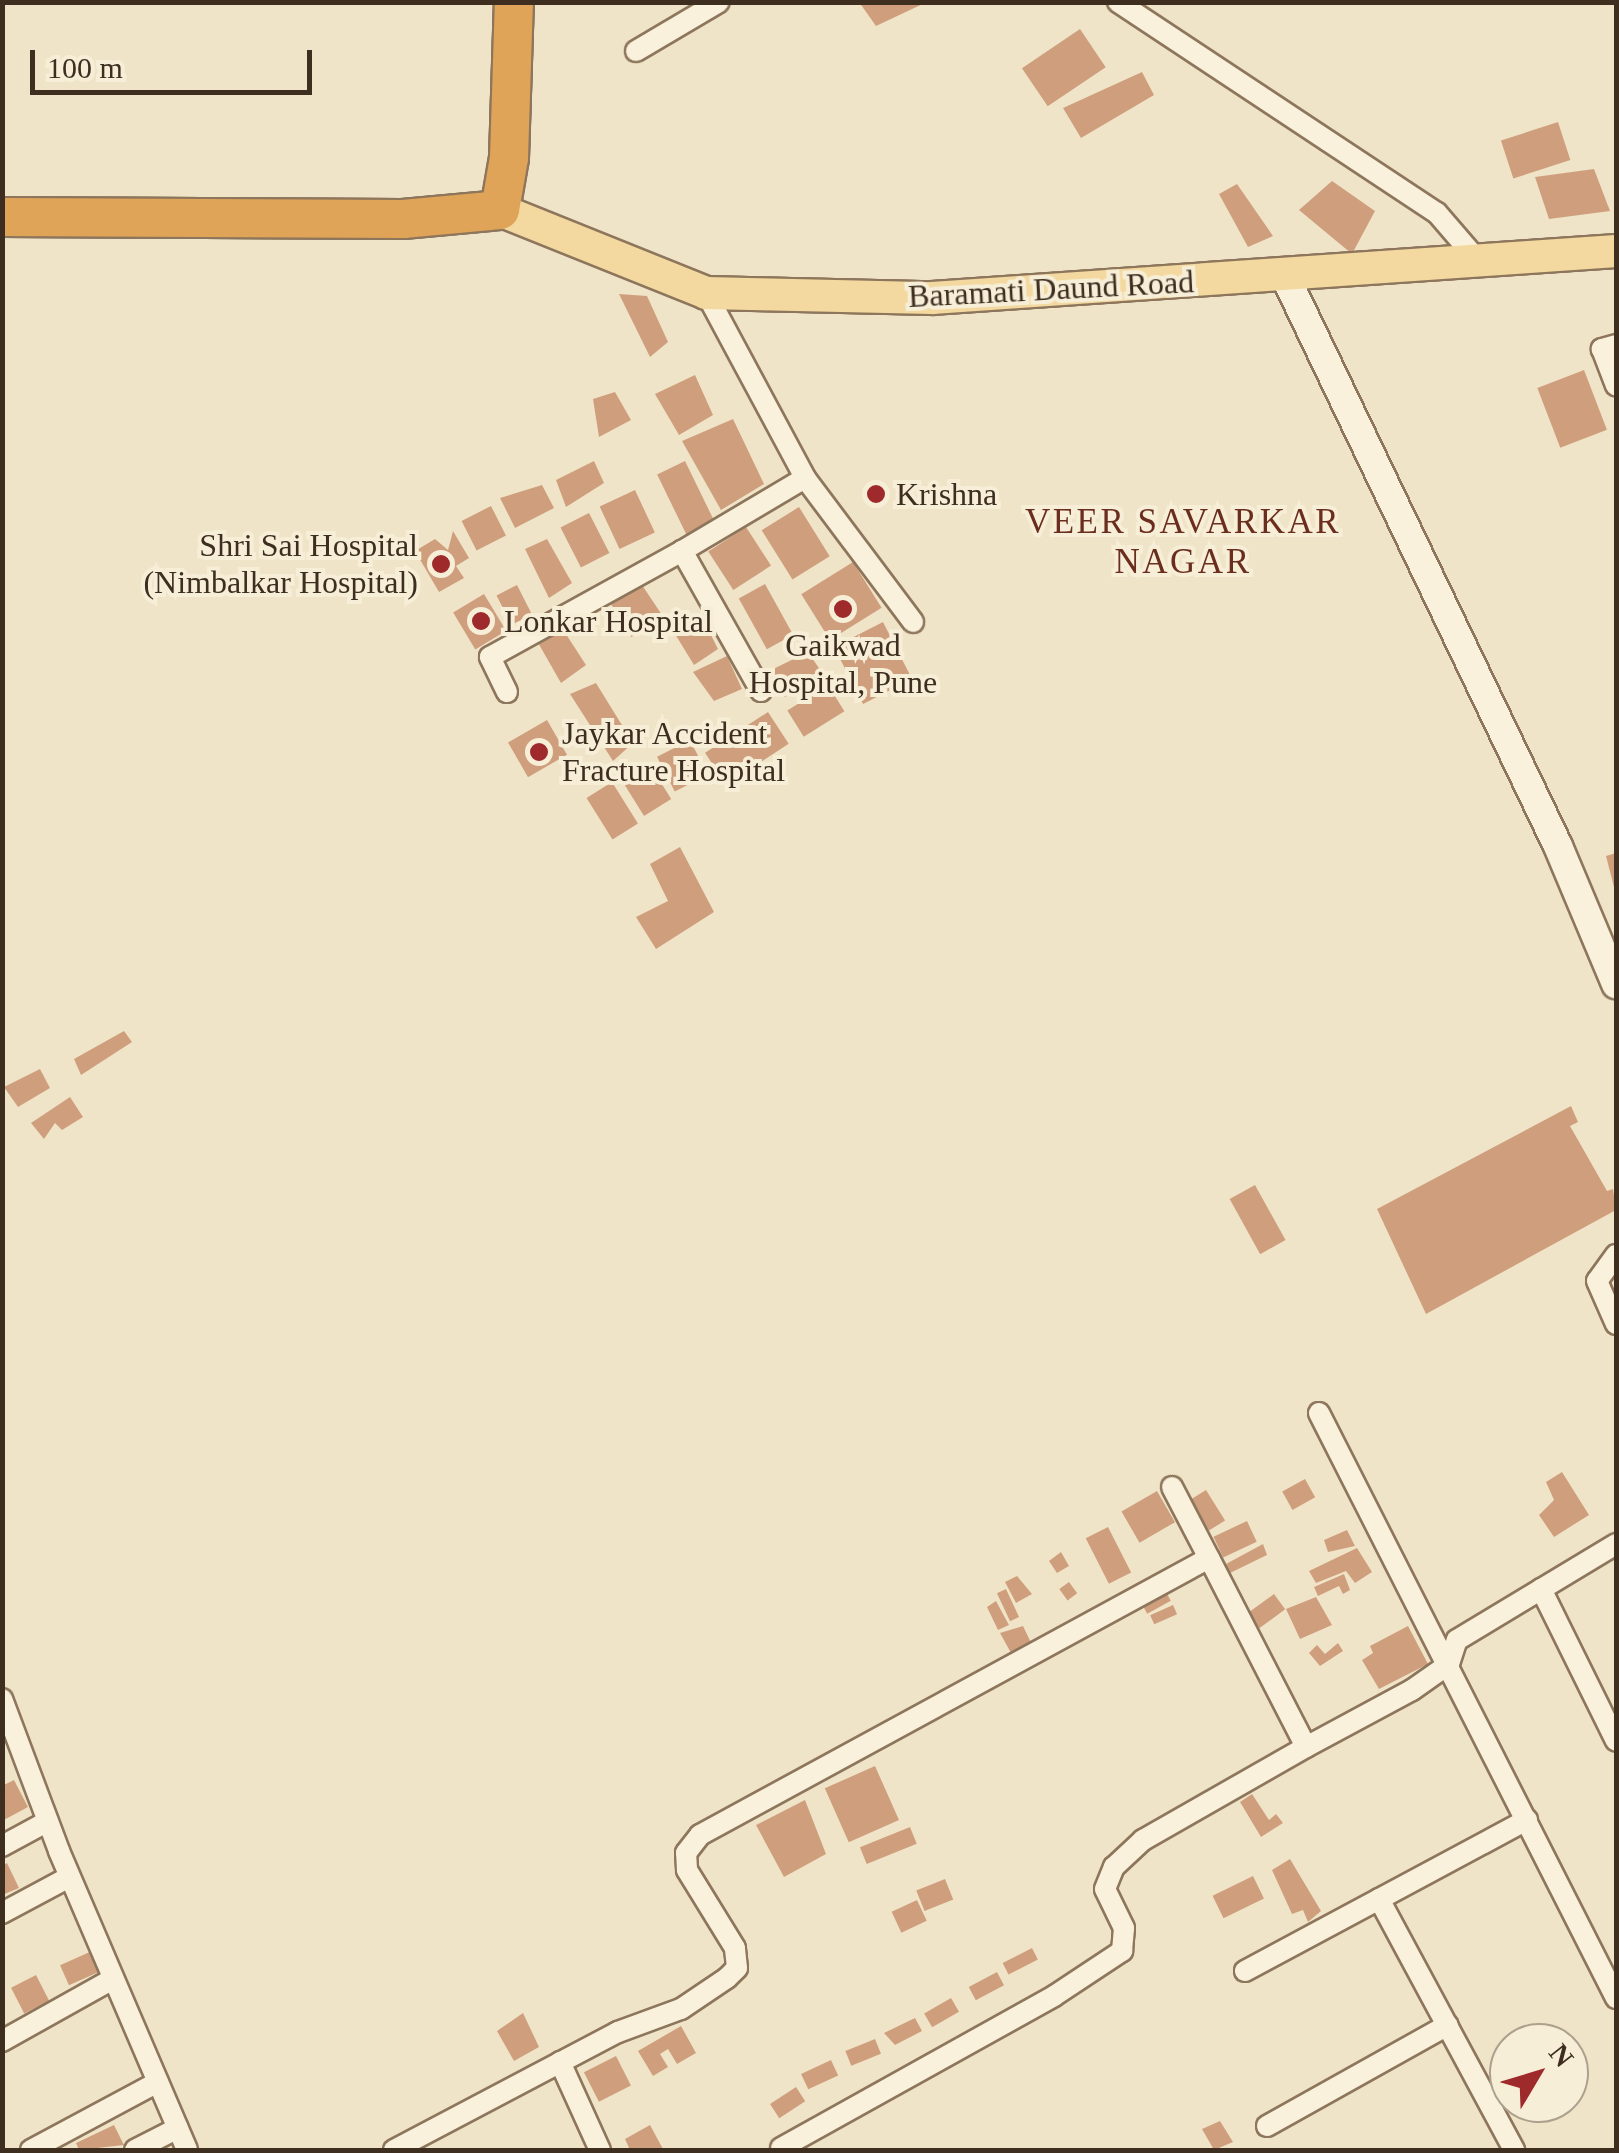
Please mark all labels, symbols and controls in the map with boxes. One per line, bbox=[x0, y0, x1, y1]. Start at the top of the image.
scale bar bbox=[35, 30, 318, 92]
text: 100 m bbox=[47, 51, 123, 84]
street label: Baramati Daund Road bbox=[907, 262, 1195, 316]
place label: Krishna bbox=[896, 475, 997, 513]
marker: Krishna bbox=[865, 483, 887, 505]
district label: VEER SAVARKAR NAGAR bbox=[1025, 501, 1341, 583]
place label: Shri Sai Hospital (Nimbalkar Hospital) bbox=[143, 527, 418, 602]
marker: Shri Sai Hospital (Nimbalkar Hospital) bbox=[428, 551, 454, 577]
marker: Gaikwad Hospital, Pune bbox=[830, 596, 856, 622]
place label: Lonkar Hospital bbox=[504, 602, 713, 640]
marker: Lonkar Hospital bbox=[468, 608, 494, 634]
place label: Gaikwad Hospital, Pune bbox=[749, 627, 937, 702]
place label: Jaykar Accident Fracture Hospital bbox=[562, 715, 785, 790]
marker: Jaykar Accident Fracture Hospital bbox=[526, 739, 552, 765]
north arrow bbox=[1489, 2023, 1589, 2123]
text: N bbox=[1543, 2038, 1580, 2073]

